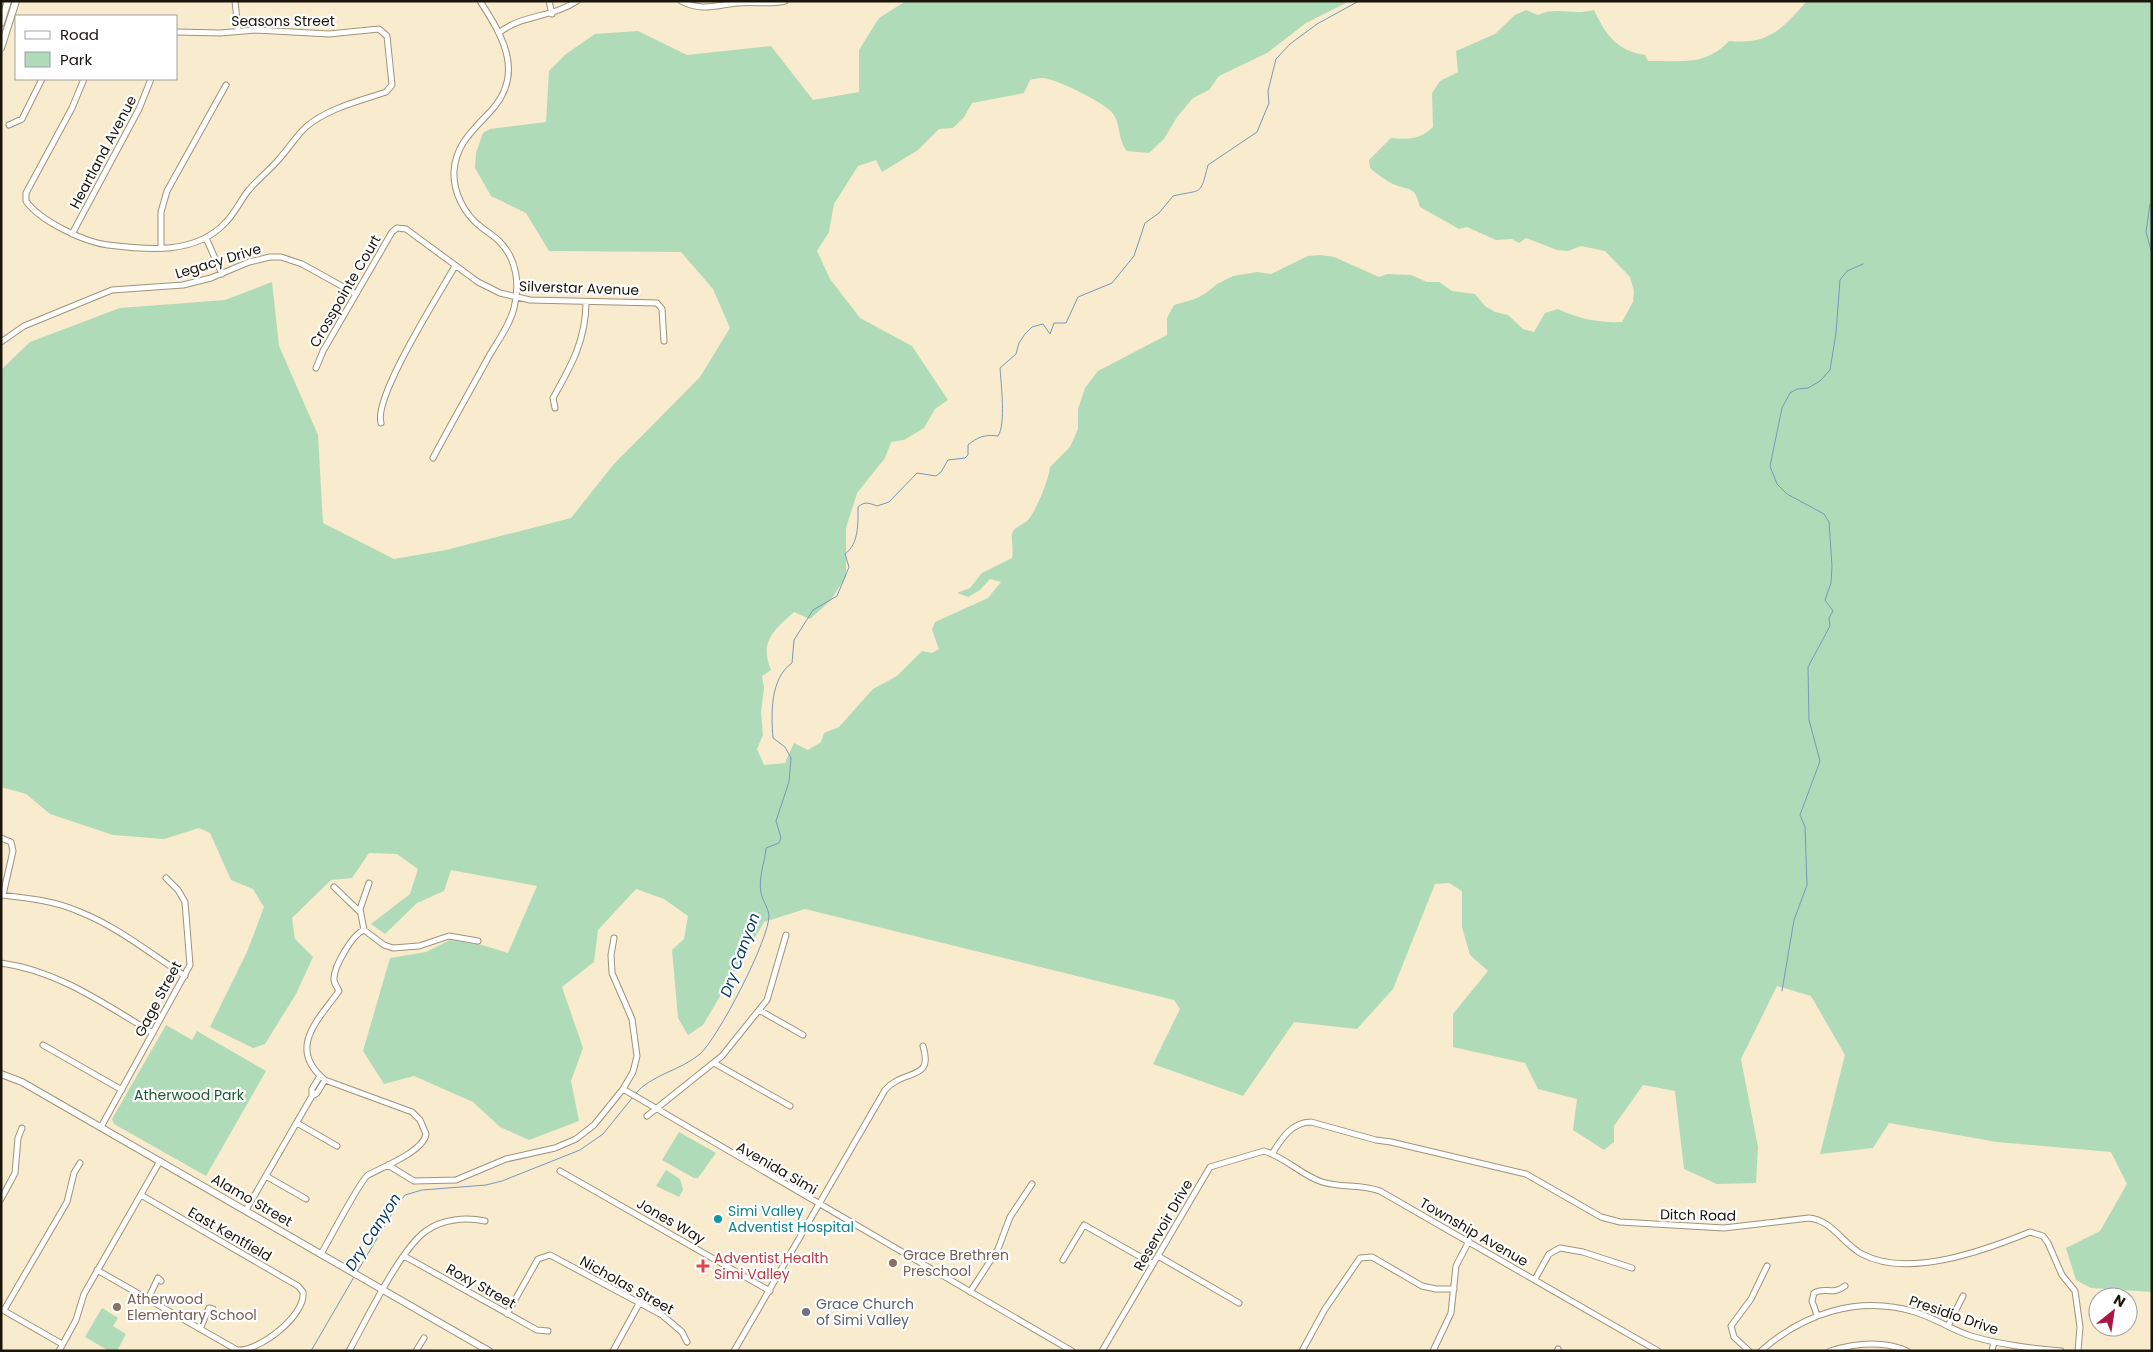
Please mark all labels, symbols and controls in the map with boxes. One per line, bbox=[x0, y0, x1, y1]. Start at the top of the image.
street label: Seasons Street bbox=[231, 11, 335, 31]
legend bbox=[15, 15, 178, 80]
text: Road bbox=[60, 24, 99, 45]
text: Park bbox=[60, 49, 92, 70]
street label: Heartland Avenue bbox=[65, 91, 142, 212]
street label: Crosspointe Court bbox=[305, 231, 385, 351]
street label: Legacy Drive bbox=[173, 238, 264, 284]
street label: Silverstar Avenue bbox=[519, 276, 640, 300]
water label: Dry Canyon bbox=[715, 910, 764, 1000]
street label: Gage Street bbox=[130, 958, 186, 1040]
park label: Atherwood Park bbox=[134, 1085, 245, 1105]
street label: Avenida Simi bbox=[733, 1137, 821, 1199]
street label: Alamo Street bbox=[208, 1169, 296, 1231]
street label: Reservoir Drive bbox=[1129, 1175, 1197, 1274]
water label: Dry Canyon bbox=[340, 1189, 405, 1274]
street label: Jones Way bbox=[633, 1193, 709, 1249]
street label: Township Avenue bbox=[1416, 1193, 1532, 1271]
place label: Simi Valley Adventist Hospital bbox=[728, 1201, 854, 1237]
street label: East Kentfield bbox=[184, 1202, 276, 1266]
street label: Ditch Road bbox=[1660, 1204, 1736, 1226]
marker: Simi Valley Adventist Hospital bbox=[712, 1213, 724, 1225]
place label: Grace Brethren Preschool bbox=[903, 1245, 1009, 1281]
place label: Adventist Health Simi Valley bbox=[714, 1248, 828, 1284]
street label: Nicholas Street bbox=[576, 1251, 678, 1319]
marker: Grace Brethren Preschool bbox=[887, 1257, 899, 1269]
street label: Roxy Street bbox=[443, 1259, 519, 1313]
marker: Adventist Health Simi Valley bbox=[696, 1259, 710, 1273]
north arrow bbox=[2088, 1287, 2138, 1337]
place label: Atherwood Elementary School bbox=[127, 1289, 257, 1325]
text: N bbox=[2110, 1289, 2129, 1312]
street label: Presidio Drive bbox=[1907, 1290, 2002, 1340]
place label: Grace Church of Simi Valley bbox=[816, 1294, 914, 1330]
marker: Atherwood Elementary School bbox=[111, 1301, 123, 1313]
marker: Grace Church of Simi Valley bbox=[800, 1306, 812, 1318]

